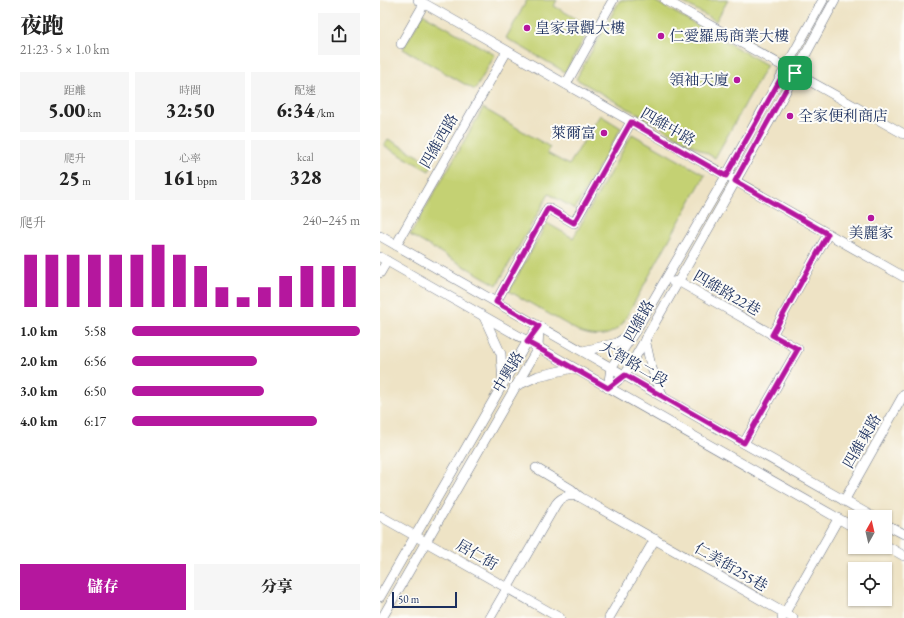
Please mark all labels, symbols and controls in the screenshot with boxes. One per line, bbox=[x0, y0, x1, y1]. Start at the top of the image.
text: 夜跑 bbox=[20, 11, 64, 40]
button: share bbox=[318, 13, 360, 55]
place label: 皇家景觀大樓 bbox=[535, 18, 625, 37]
marker: 皇家景觀大樓 bbox=[522, 23, 532, 33]
place label: 仁愛羅馬商業大樓 bbox=[669, 26, 789, 45]
marker: 仁愛羅馬商業大樓 bbox=[656, 31, 666, 41]
text: 21:23 · 5 × 1.0 km bbox=[20, 41, 110, 58]
pin bbox=[778, 56, 812, 90]
icon: arrive bbox=[784, 62, 806, 84]
place label: 領袖天廈 bbox=[669, 70, 729, 89]
marker: 領袖天廈 bbox=[732, 75, 742, 85]
text: 距離 bbox=[64, 83, 86, 97]
text: 時間 bbox=[179, 83, 201, 97]
text: 配速 bbox=[294, 83, 316, 97]
text: 5.00 bbox=[48, 97, 85, 123]
text: 32:50 bbox=[166, 97, 214, 123]
text: 6:34 bbox=[276, 97, 314, 123]
street label: 四維中路 bbox=[638, 103, 699, 150]
text: km bbox=[85, 106, 101, 120]
text: /km bbox=[314, 106, 335, 120]
place label: 全家便利商店 bbox=[798, 106, 888, 125]
street label: 四維西路 bbox=[415, 110, 462, 171]
marker: 全家便利商店 bbox=[785, 111, 795, 121]
place label: 萊爾富 bbox=[551, 123, 596, 142]
marker: 萊爾富 bbox=[599, 128, 609, 138]
text: kcal bbox=[297, 150, 314, 164]
text: 爬升 bbox=[64, 151, 86, 165]
text: 心率 bbox=[179, 151, 201, 165]
text: 328 bbox=[289, 164, 322, 190]
text: 25 bbox=[58, 165, 80, 191]
text: 161 bbox=[163, 165, 195, 191]
text: m bbox=[80, 174, 91, 188]
text: bpm bbox=[195, 174, 217, 188]
text: 240–245 m bbox=[303, 212, 360, 229]
marker: 美麗家 bbox=[866, 213, 876, 223]
text: 爬升 bbox=[20, 214, 46, 231]
place label: 美麗家 bbox=[848, 223, 894, 242]
street label: 四維路22巷 bbox=[690, 266, 764, 319]
street label: 四維路 bbox=[619, 296, 658, 345]
text: 1.0 km bbox=[20, 323, 58, 340]
text: 5:58 bbox=[84, 323, 106, 340]
street label: 大智路二段 bbox=[597, 337, 671, 391]
street label: 中興路 bbox=[488, 348, 527, 396]
text: 2.0 km bbox=[20, 353, 58, 370]
text: 6:56 bbox=[84, 353, 106, 370]
text: 3.0 km bbox=[20, 383, 58, 400]
text: 6:50 bbox=[84, 383, 106, 400]
street label: 四維東路 bbox=[838, 410, 885, 471]
text: 4.0 km bbox=[20, 413, 58, 430]
text: 6:17 bbox=[84, 413, 106, 430]
north arrow bbox=[848, 510, 892, 554]
map controls bbox=[848, 510, 892, 606]
street label: 居仁街 bbox=[453, 535, 501, 574]
street label: 仁美街255巷 bbox=[691, 538, 771, 595]
button: locate bbox=[848, 562, 892, 606]
button: 儲存 bbox=[20, 564, 186, 610]
button: 分享 bbox=[194, 564, 360, 610]
scale bar bbox=[392, 590, 457, 609]
text: 50 m bbox=[398, 592, 419, 606]

